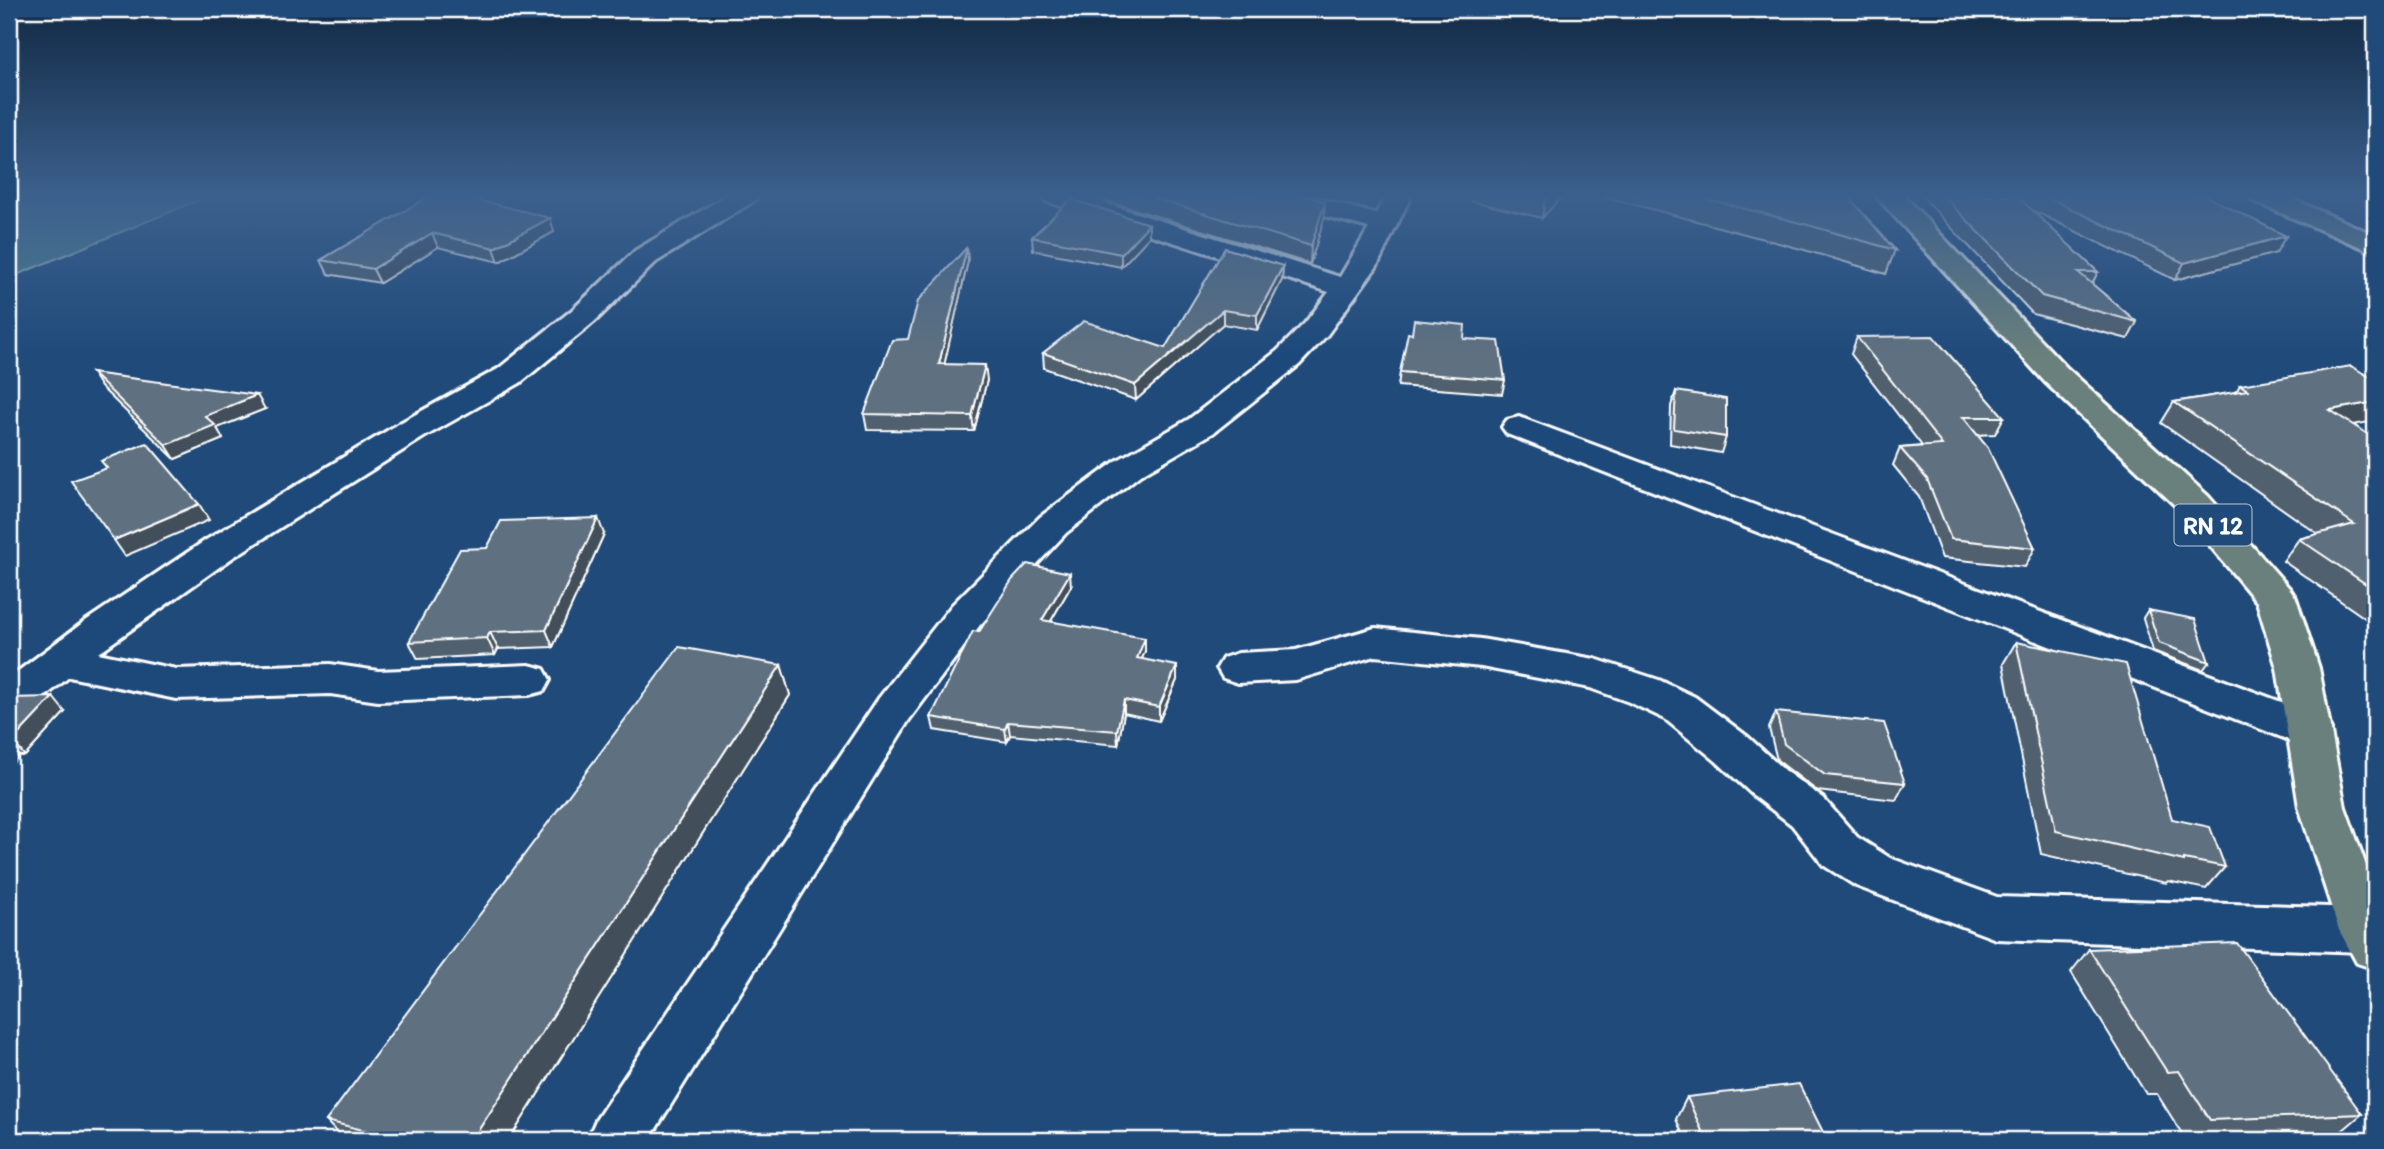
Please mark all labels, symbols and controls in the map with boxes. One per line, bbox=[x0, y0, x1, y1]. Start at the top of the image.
road number: RN 12 bbox=[2174, 504, 2252, 546]

